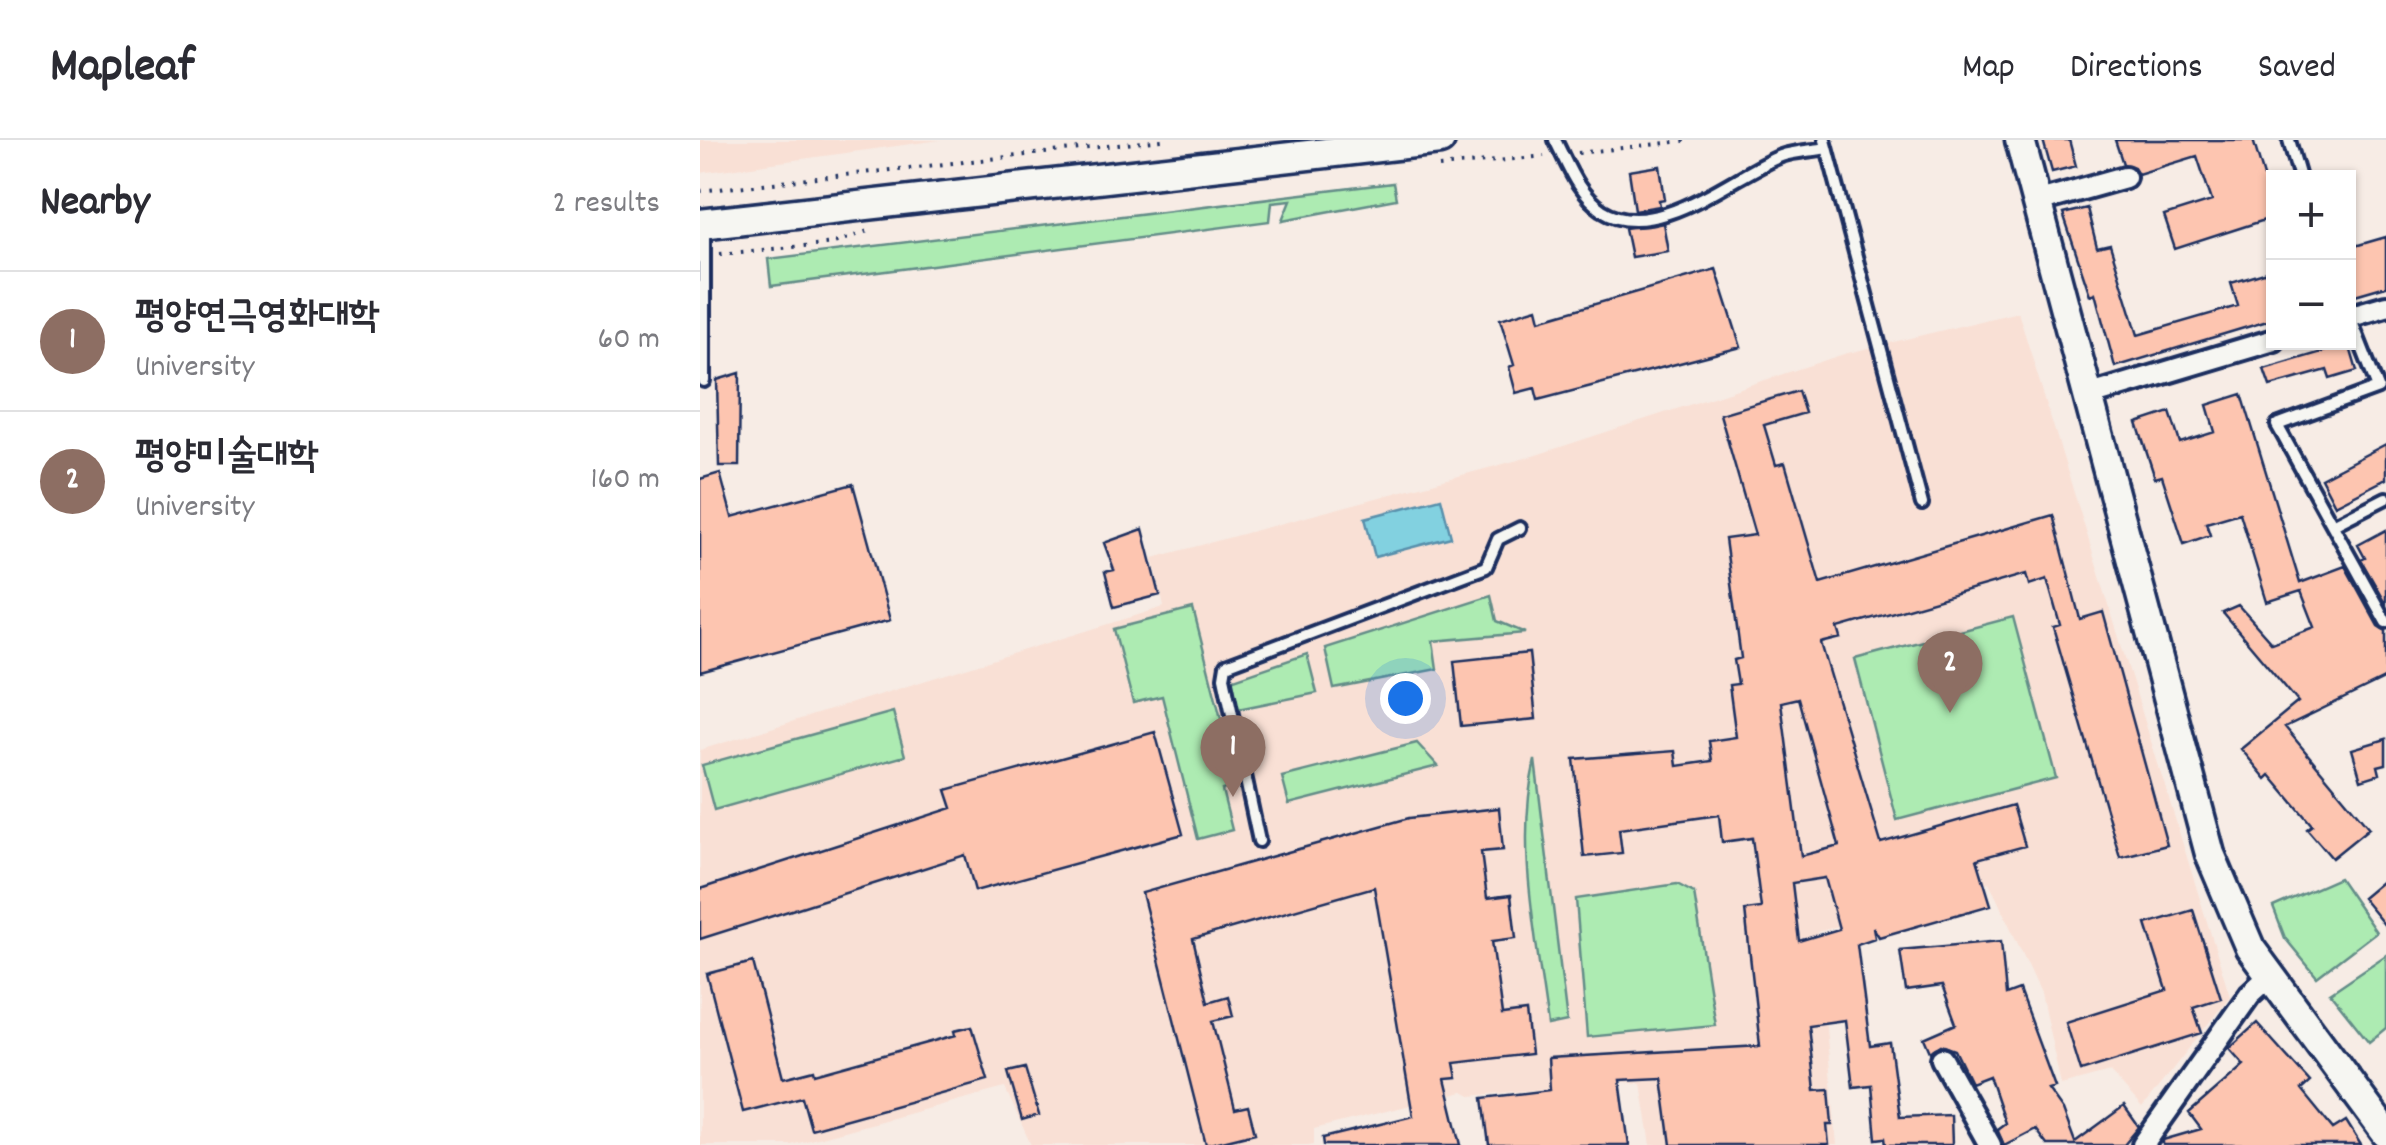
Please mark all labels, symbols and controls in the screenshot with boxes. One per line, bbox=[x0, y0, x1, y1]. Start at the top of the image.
text: Mapleaf bbox=[50, 35, 195, 104]
text: Map bbox=[1962, 44, 2015, 94]
text: Directions bbox=[2070, 44, 2203, 94]
text: Saved bbox=[2258, 44, 2336, 94]
map controls bbox=[2266, 170, 2356, 350]
button: + bbox=[2266, 170, 2356, 260]
text: Nearby bbox=[40, 175, 150, 235]
text: 2 results bbox=[553, 182, 660, 228]
button: − bbox=[2266, 260, 2356, 350]
text: 평양연극영화대학 bbox=[135, 291, 380, 346]
text: 1 bbox=[69, 318, 76, 364]
text: 60 m bbox=[598, 318, 660, 364]
text: University bbox=[135, 346, 254, 392]
text: 평양미술대학 bbox=[135, 431, 318, 486]
text: 2 bbox=[66, 458, 79, 504]
text: 160 m bbox=[591, 458, 660, 504]
text: University bbox=[135, 486, 254, 532]
pin: 2 bbox=[1918, 630, 1982, 713]
your location bbox=[1380, 673, 1431, 724]
pin: 1 bbox=[1200, 714, 1266, 797]

